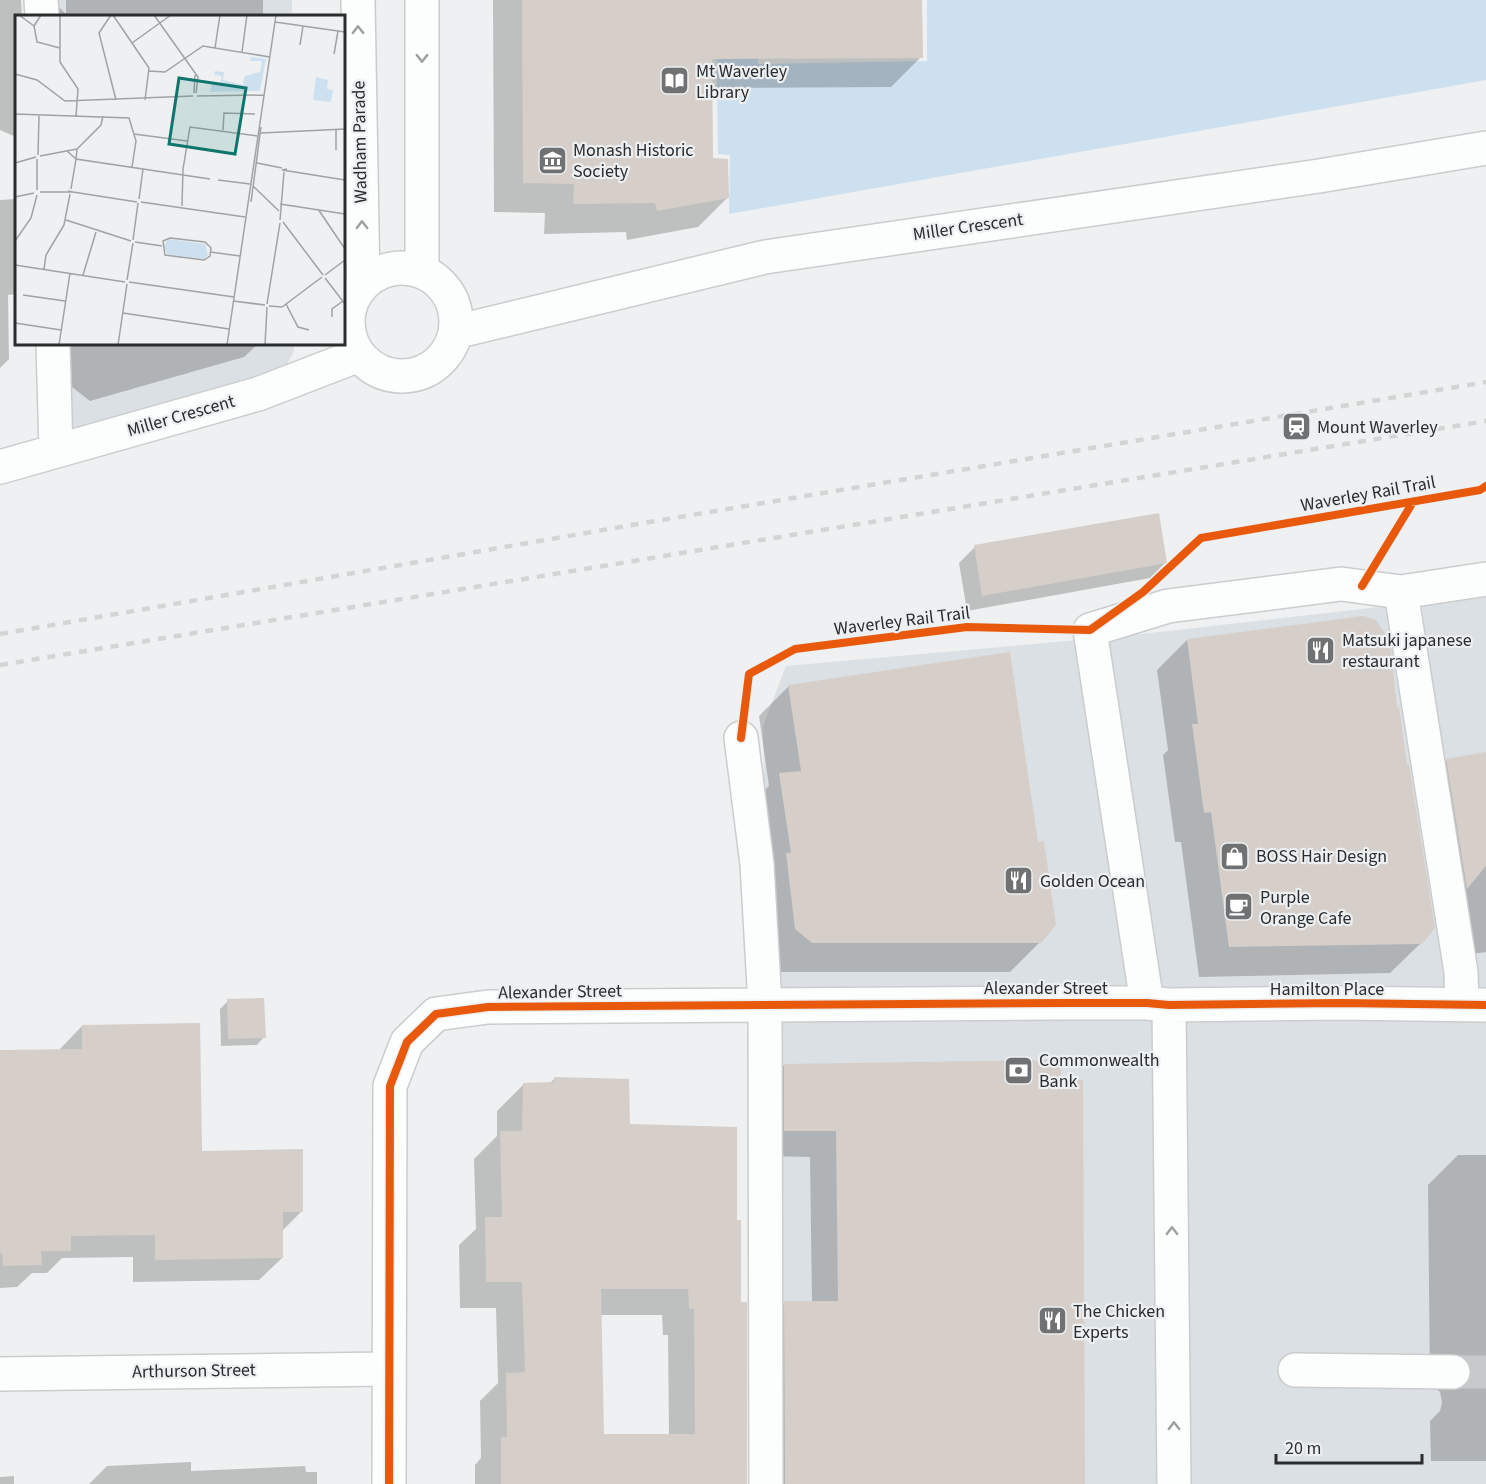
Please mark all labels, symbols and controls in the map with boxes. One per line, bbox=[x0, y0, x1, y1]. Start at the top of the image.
inset map bbox=[15, 15, 345, 345]
one-way arrow bbox=[352, 26, 365, 35]
one-way arrow bbox=[416, 54, 428, 63]
place label: Mt Waverley Library bbox=[696, 59, 788, 105]
library icon: Mt Waverley Library bbox=[659, 65, 691, 97]
street label: Wadham Parade bbox=[346, 80, 374, 204]
place label: Monash Historic Society bbox=[573, 138, 694, 184]
museum icon: Monash Historic Society bbox=[536, 144, 568, 176]
street label: Miller Crescent bbox=[911, 207, 1025, 247]
one-way arrow bbox=[356, 221, 368, 230]
street label: Miller Crescent bbox=[124, 389, 238, 443]
station icon: Mount Waverley bbox=[1280, 411, 1312, 443]
place label: Mount Waverley bbox=[1317, 415, 1438, 440]
street label: Waverley Rail Trail bbox=[1299, 470, 1437, 518]
street label: Waverley Rail Trail bbox=[833, 600, 971, 642]
place label: Matsuki japanese restaurant bbox=[1342, 628, 1472, 674]
restaurant icon: Matsuki japanese restaurant bbox=[1305, 634, 1337, 666]
shop icon: BOSS Hair Design bbox=[1219, 840, 1251, 872]
place label: BOSS Hair Design bbox=[1256, 844, 1387, 869]
restaurant icon: Golden Ocean bbox=[1003, 865, 1035, 897]
place label: Golden Ocean bbox=[1040, 869, 1145, 894]
place label: Purple Orange Cafe bbox=[1260, 885, 1351, 931]
cafe icon: Purple Orange Cafe bbox=[1223, 891, 1255, 923]
street label: Alexander Street bbox=[984, 976, 1108, 1001]
street label: Hamilton Place bbox=[1270, 977, 1384, 1002]
street label: Alexander Street bbox=[498, 978, 622, 1006]
place label: Commonwealth Bank bbox=[1039, 1048, 1160, 1094]
bank icon: Commonwealth Bank bbox=[1002, 1054, 1034, 1086]
one-way arrow bbox=[1165, 1226, 1178, 1235]
place label: The Chicken Experts bbox=[1073, 1299, 1165, 1345]
restaurant icon: The Chicken Experts bbox=[1036, 1305, 1068, 1337]
street label: Arthurson Street bbox=[132, 1357, 256, 1385]
one-way arrow bbox=[1168, 1421, 1180, 1430]
scale bar bbox=[1276, 1427, 1422, 1465]
text: 20 m bbox=[1285, 1436, 1321, 1461]

